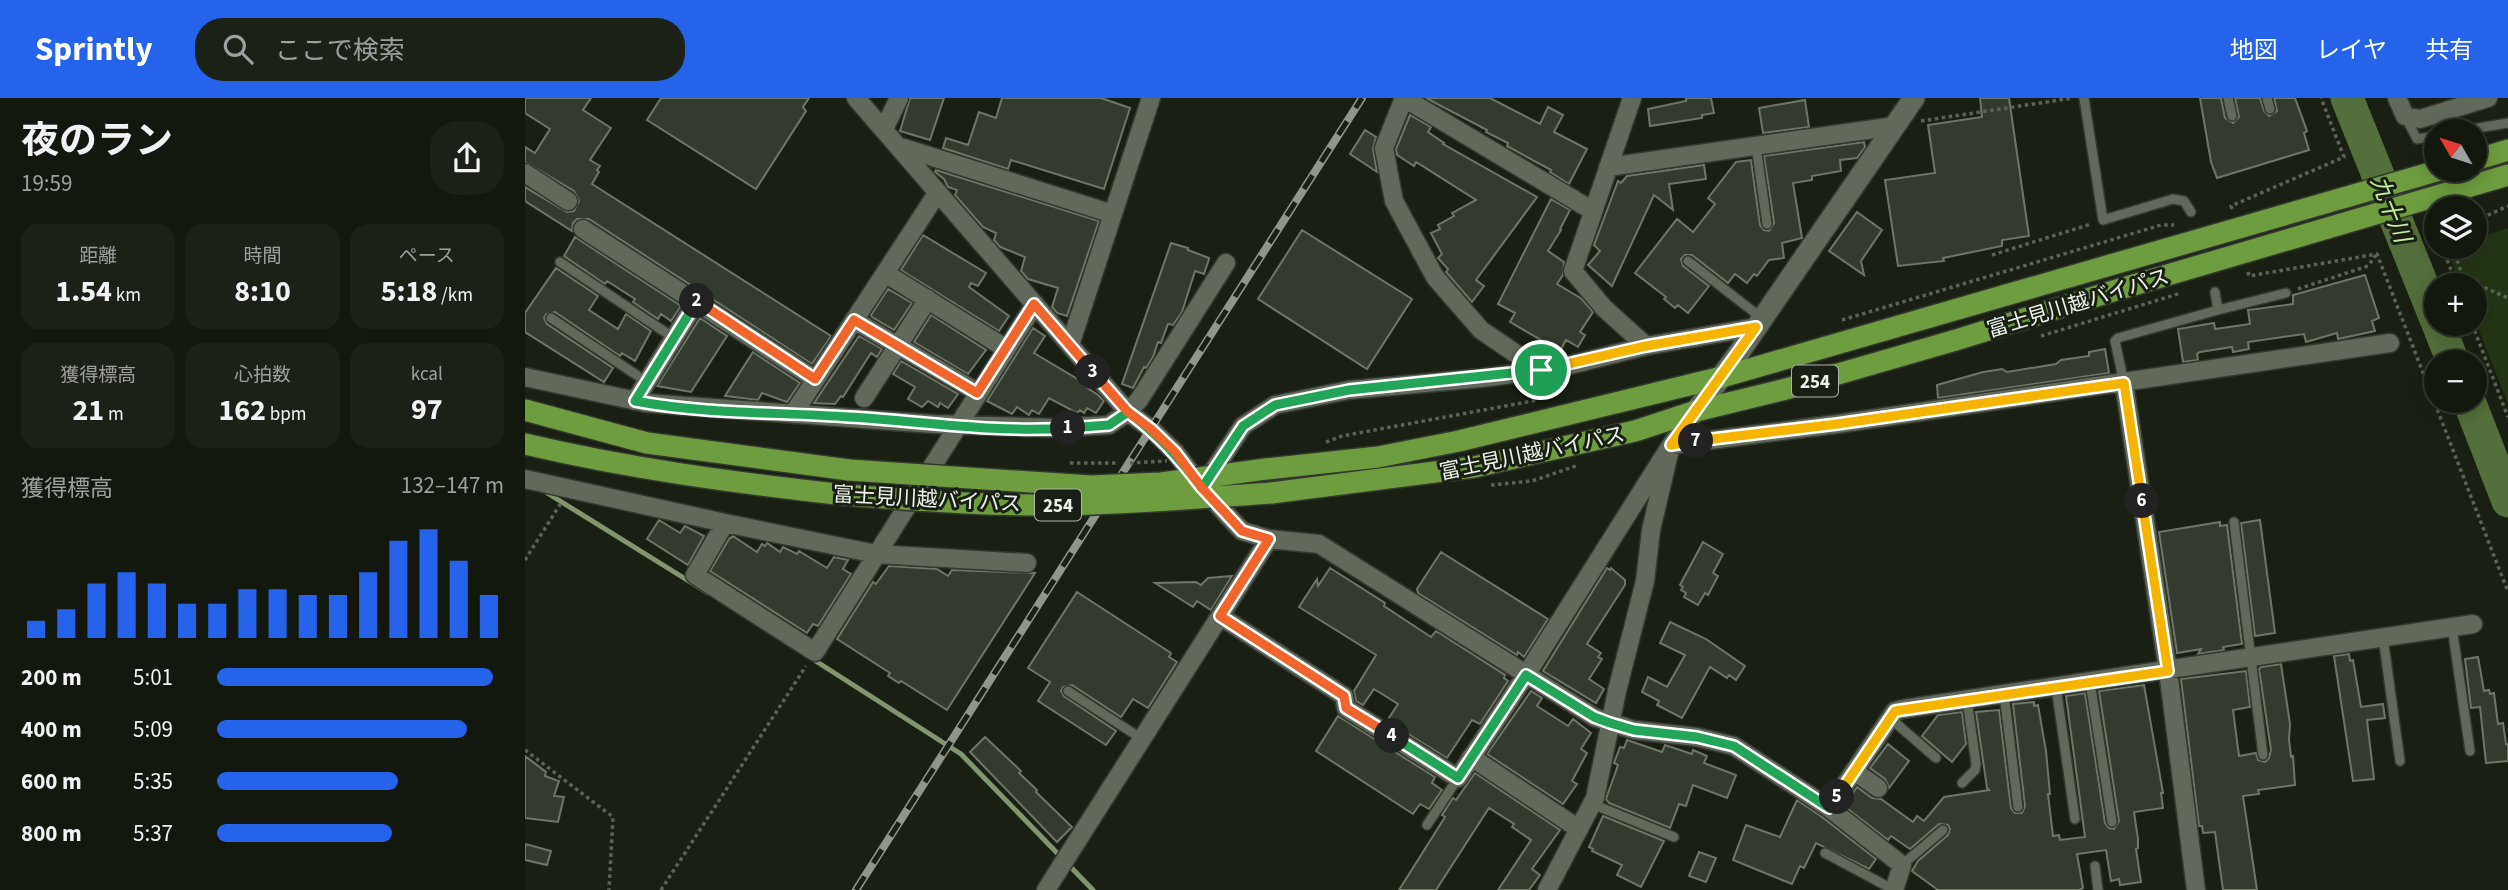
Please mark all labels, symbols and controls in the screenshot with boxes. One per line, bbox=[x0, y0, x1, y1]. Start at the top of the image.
search box bbox=[195, 18, 685, 81]
text: Sprintly bbox=[35, 26, 153, 73]
icon: search bbox=[219, 30, 257, 68]
text: ここで検索 bbox=[275, 32, 405, 69]
text: 地図 bbox=[2230, 33, 2278, 68]
text: レイヤ bbox=[2316, 33, 2387, 68]
text: 共有 bbox=[2425, 33, 2473, 68]
text: 夜のラン bbox=[21, 114, 173, 168]
north arrow bbox=[2424, 119, 2487, 182]
map controls bbox=[2424, 119, 2487, 413]
button: share bbox=[430, 121, 504, 195]
text: 19:59 bbox=[21, 167, 72, 200]
water label: 九十川 bbox=[2362, 171, 2420, 250]
button: layers bbox=[2424, 196, 2487, 259]
text: 距離 bbox=[79, 243, 117, 270]
text: 時間 bbox=[243, 243, 282, 270]
text: ペース bbox=[399, 243, 455, 270]
street label: 富士見川越バイパス bbox=[1983, 261, 2173, 345]
text: 1.54 bbox=[55, 270, 112, 313]
text: 8:10 bbox=[234, 270, 291, 313]
text: 5:18 bbox=[381, 270, 437, 313]
button: + bbox=[2424, 273, 2487, 336]
text: km bbox=[112, 282, 141, 309]
text: /km bbox=[437, 282, 473, 309]
pin: 2 bbox=[679, 284, 715, 318]
text: 2 bbox=[691, 287, 702, 314]
pin bbox=[1511, 340, 1571, 400]
button: − bbox=[2424, 350, 2487, 413]
icon: arrive bbox=[1522, 351, 1560, 389]
pin: 3 bbox=[1075, 354, 1111, 390]
text: 3 bbox=[1087, 358, 1098, 385]
text: kcal bbox=[411, 361, 443, 388]
text: 獲得標高 bbox=[60, 362, 136, 389]
text: 心拍数 bbox=[234, 362, 291, 389]
road number: 254 bbox=[1792, 366, 1838, 396]
text: 97 bbox=[411, 388, 443, 431]
text: 21 bbox=[73, 389, 104, 432]
text: 162 bbox=[218, 389, 266, 432]
text: m bbox=[104, 401, 124, 428]
text: bpm bbox=[266, 401, 307, 428]
pin: 1 bbox=[1051, 410, 1085, 446]
text: 1 bbox=[1062, 414, 1073, 441]
street label: 富士見川越バイパス bbox=[1437, 419, 1627, 487]
pin: 7 bbox=[1679, 424, 1713, 458]
text: 7 bbox=[1690, 427, 1701, 454]
text: 132–147 m bbox=[401, 469, 504, 502]
text: 獲得標高 bbox=[21, 472, 113, 505]
street label: 富士見川越バイパス bbox=[832, 479, 1022, 519]
pin: 6 bbox=[2125, 484, 2159, 518]
text: 6 bbox=[2136, 487, 2147, 514]
road number: 254 bbox=[1035, 490, 1081, 520]
text: 200 m bbox=[21, 661, 82, 694]
text: 5:01 bbox=[133, 661, 173, 694]
text: 400 m bbox=[21, 713, 82, 746]
text: 5:09 bbox=[133, 713, 173, 746]
pin: 4 bbox=[1375, 718, 1409, 754]
text: 4 bbox=[1386, 722, 1397, 749]
text: 600 m bbox=[21, 765, 82, 798]
text: 5:35 bbox=[133, 765, 173, 798]
pin: 5 bbox=[1819, 780, 1855, 814]
text: 5 bbox=[1831, 783, 1842, 810]
text: 800 m bbox=[21, 817, 82, 850]
text: 5:37 bbox=[133, 817, 173, 850]

